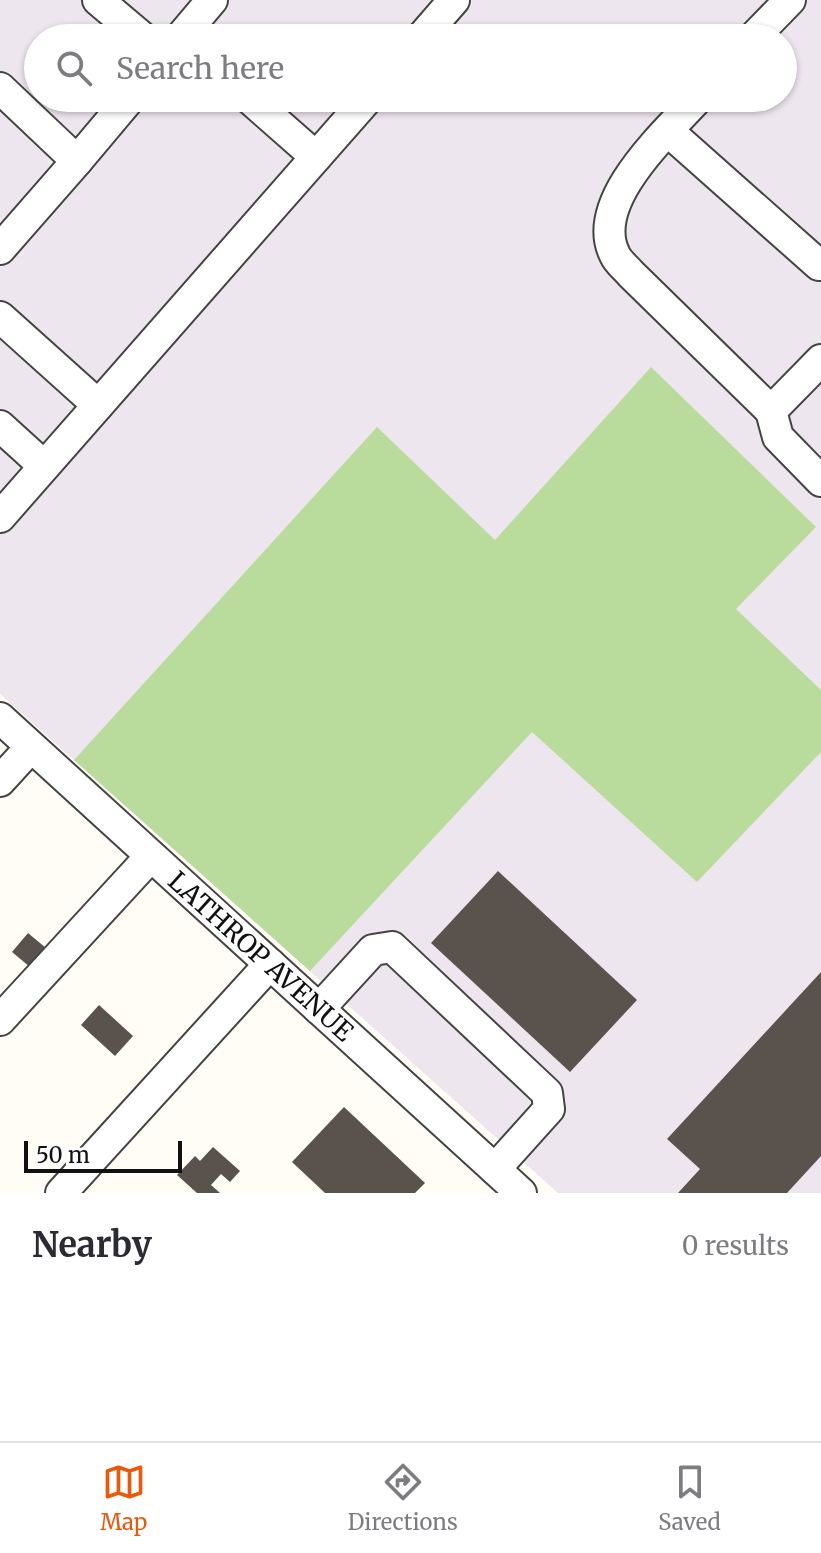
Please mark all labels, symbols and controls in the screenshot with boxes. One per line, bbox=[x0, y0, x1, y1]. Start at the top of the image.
search box bbox=[24, 24, 797, 112]
icon: search bbox=[52, 46, 96, 90]
text: Search here bbox=[116, 49, 284, 87]
street label: LATHROP AVENUE bbox=[162, 864, 361, 1048]
scale bar bbox=[24, 1137, 182, 1173]
text: 50 m bbox=[36, 1141, 90, 1169]
text: Nearby bbox=[32, 1224, 152, 1266]
text: 0 results bbox=[682, 1229, 789, 1262]
tab: Map bbox=[100, 1460, 147, 1536]
tab: Directions bbox=[348, 1460, 458, 1536]
tab: Saved bbox=[658, 1460, 721, 1536]

